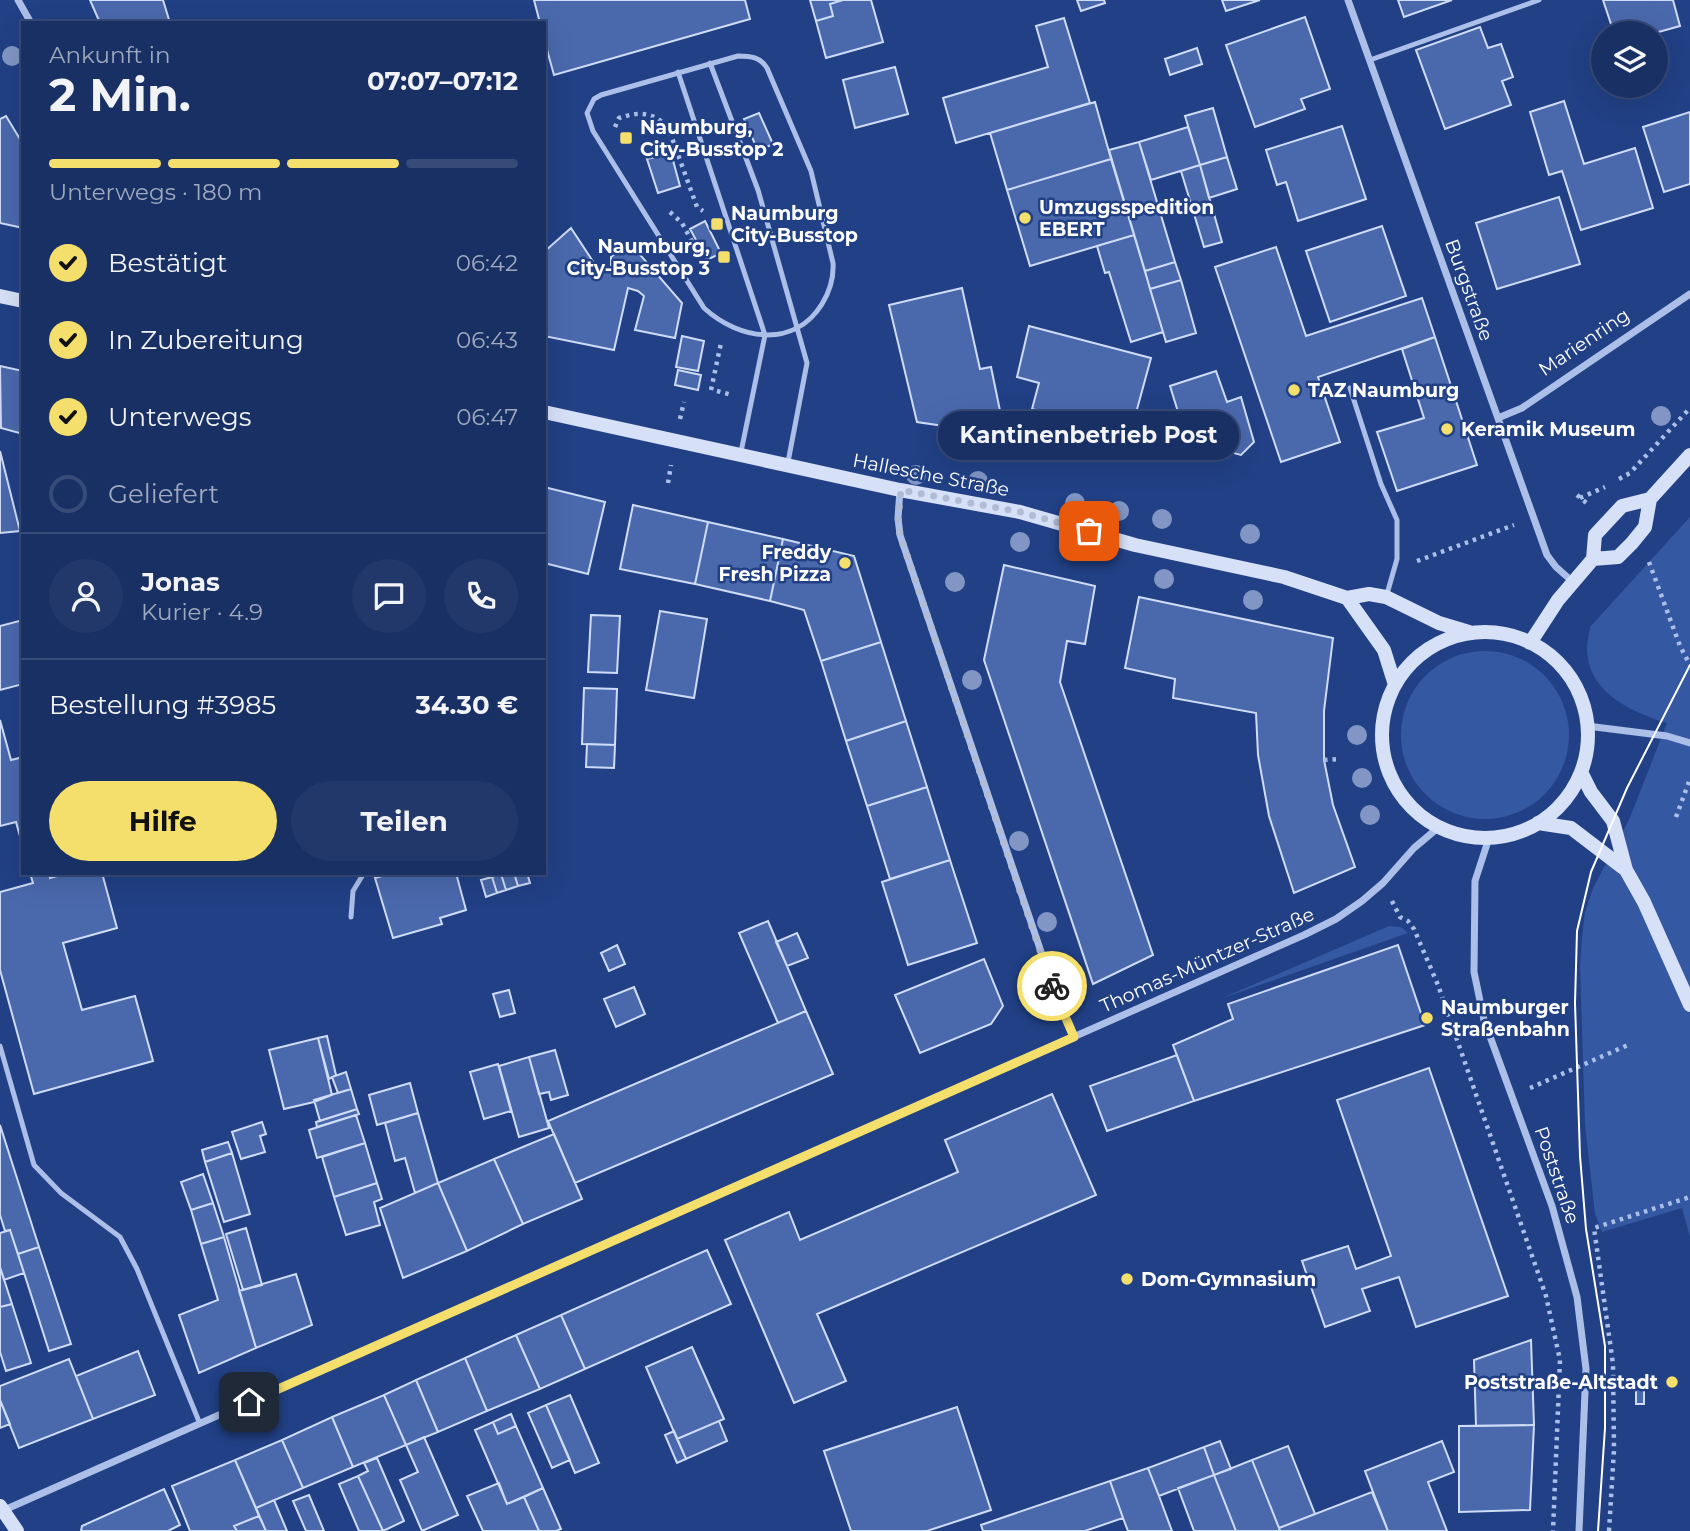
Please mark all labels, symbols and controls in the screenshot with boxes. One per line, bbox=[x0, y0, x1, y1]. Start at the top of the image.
map controls bbox=[1591, 21, 1668, 98]
button: layers bbox=[1591, 21, 1668, 98]
text: Ankunft in bbox=[49, 41, 170, 69]
text: 07:07–07:12 bbox=[367, 65, 518, 97]
text: 2 Min. bbox=[49, 66, 191, 123]
place label: Naumburg, City-Busstop 2 bbox=[640, 116, 784, 161]
marker: Naumburg, City-Busstop 2 bbox=[618, 130, 634, 146]
text: Unterwegs · 180 m bbox=[49, 178, 262, 206]
place label: Umzugsspedition EBERT bbox=[1039, 196, 1214, 241]
place label: Naumburg City-Busstop bbox=[731, 202, 858, 247]
marker: Umzugsspedition EBERT bbox=[1017, 210, 1033, 226]
marker: Naumburg City-Busstop bbox=[709, 216, 725, 232]
place label: Naumburg, City-Busstop 3 bbox=[566, 235, 710, 280]
street label: Burgstraße bbox=[1440, 236, 1498, 344]
icon: check bbox=[49, 244, 87, 282]
text: Bestätigt bbox=[108, 247, 227, 279]
text: 06:42 bbox=[456, 249, 518, 277]
marker: Naumburg, City-Busstop 3 bbox=[716, 249, 732, 265]
street label: Marienring bbox=[1534, 303, 1634, 381]
icon: check bbox=[49, 321, 87, 359]
text: In Zubereitung bbox=[108, 324, 304, 356]
text: 06:43 bbox=[456, 326, 518, 354]
place label: TAZ Naumburg bbox=[1308, 379, 1459, 402]
marker: TAZ Naumburg bbox=[1286, 382, 1302, 398]
icon: check bbox=[49, 398, 87, 436]
text: Unterwegs bbox=[108, 401, 251, 433]
text: 06:47 bbox=[456, 403, 518, 431]
callout: Kantinenbetrieb Post bbox=[939, 412, 1240, 461]
place label: Keramik Museum bbox=[1461, 418, 1636, 441]
text: Kantinenbetrieb Post bbox=[959, 421, 1218, 449]
marker: Keramik Museum bbox=[1439, 421, 1455, 437]
street label: Hallesche Straße bbox=[851, 449, 1011, 501]
text: Geliefert bbox=[108, 478, 219, 510]
pin bbox=[1059, 501, 1119, 561]
icon: bag bbox=[1070, 512, 1108, 550]
place label: Freddy Fresh Pizza bbox=[718, 541, 832, 586]
marker: Freddy Fresh Pizza bbox=[837, 555, 853, 571]
button: person bbox=[49, 559, 123, 633]
button: chat bbox=[352, 559, 426, 633]
button: phone bbox=[444, 559, 518, 633]
text: Jonas bbox=[141, 566, 220, 598]
text: Kurier · 4.9 bbox=[141, 598, 263, 626]
text: Bestellung #3985 bbox=[49, 689, 276, 721]
text: 34.30 € bbox=[416, 689, 518, 721]
button: Hilfe bbox=[49, 781, 277, 861]
button: Teilen bbox=[291, 781, 518, 861]
street label: Thomas-Müntzer-Straße bbox=[1096, 902, 1318, 1018]
courier bbox=[1017, 951, 1087, 1021]
icon: bike bbox=[1033, 967, 1071, 1005]
place label: Naumburger Straßenbahn bbox=[1441, 996, 1570, 1041]
marker: Naumburger Straßenbahn bbox=[1419, 1010, 1435, 1026]
street label: Poststraße bbox=[1530, 1123, 1584, 1227]
place label: Dom-Gymnasium bbox=[1141, 1268, 1316, 1291]
marker: Dom-Gymnasium bbox=[1119, 1271, 1135, 1287]
place label: Poststraße-Altstadt bbox=[1464, 1371, 1658, 1394]
pin bbox=[219, 1372, 279, 1432]
marker: Poststraße-Altstadt bbox=[1664, 1374, 1680, 1390]
icon: home bbox=[230, 1383, 268, 1421]

